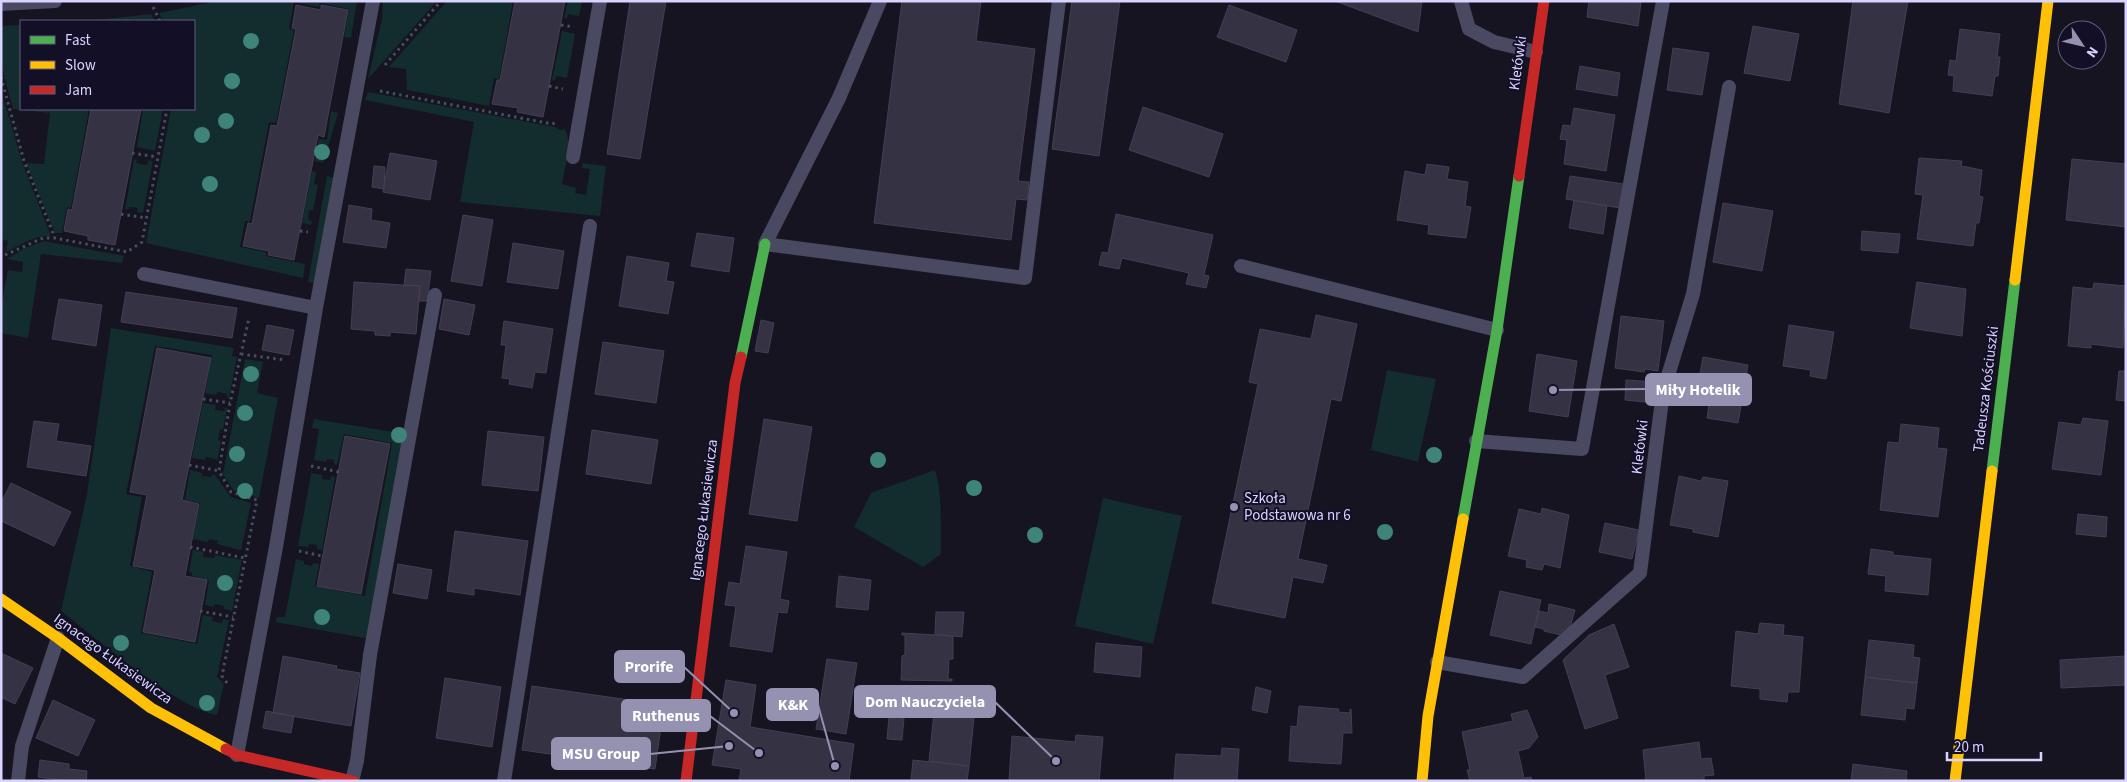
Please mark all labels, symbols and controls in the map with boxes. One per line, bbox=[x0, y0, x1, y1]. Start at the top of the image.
legend bbox=[20, 20, 195, 110]
north arrow bbox=[2057, 20, 2107, 70]
text: Fast bbox=[65, 30, 91, 51]
street label: Kletówki bbox=[1504, 34, 1532, 92]
text: N bbox=[2081, 42, 2103, 61]
text: Slow bbox=[65, 55, 96, 76]
text: Jam bbox=[65, 80, 92, 101]
street label: Tadeusza Kościuszki bbox=[1968, 325, 2004, 453]
callout: Miły Hotelik bbox=[1646, 374, 1751, 405]
text: Miły Hotelik bbox=[1655, 379, 1741, 401]
street label: Kletówki bbox=[1626, 419, 1654, 475]
street label: Ignacego Łukasiewicza bbox=[685, 438, 723, 582]
place label: Szkoła Podstawowa nr 6 bbox=[1244, 488, 1351, 526]
marker: Szkoła Podstawowa nr 6 bbox=[1228, 501, 1240, 513]
street label: Ignacego Łukasiewicza bbox=[49, 609, 177, 709]
callout: Prorife bbox=[615, 651, 684, 682]
text: Prorife bbox=[625, 656, 674, 678]
callout: Dom Nauczyciela bbox=[855, 686, 995, 717]
callout: K&K bbox=[767, 689, 818, 720]
text: Dom Nauczyciela bbox=[865, 691, 985, 713]
text: K&K bbox=[778, 694, 808, 716]
callout: Ruthenus bbox=[622, 700, 710, 731]
text: Ruthenus bbox=[632, 705, 700, 727]
scale bar bbox=[1947, 730, 2041, 762]
text: 20 m bbox=[1954, 737, 1984, 758]
callout: MSU Group bbox=[552, 738, 650, 769]
text: MSU Group bbox=[562, 743, 640, 765]

